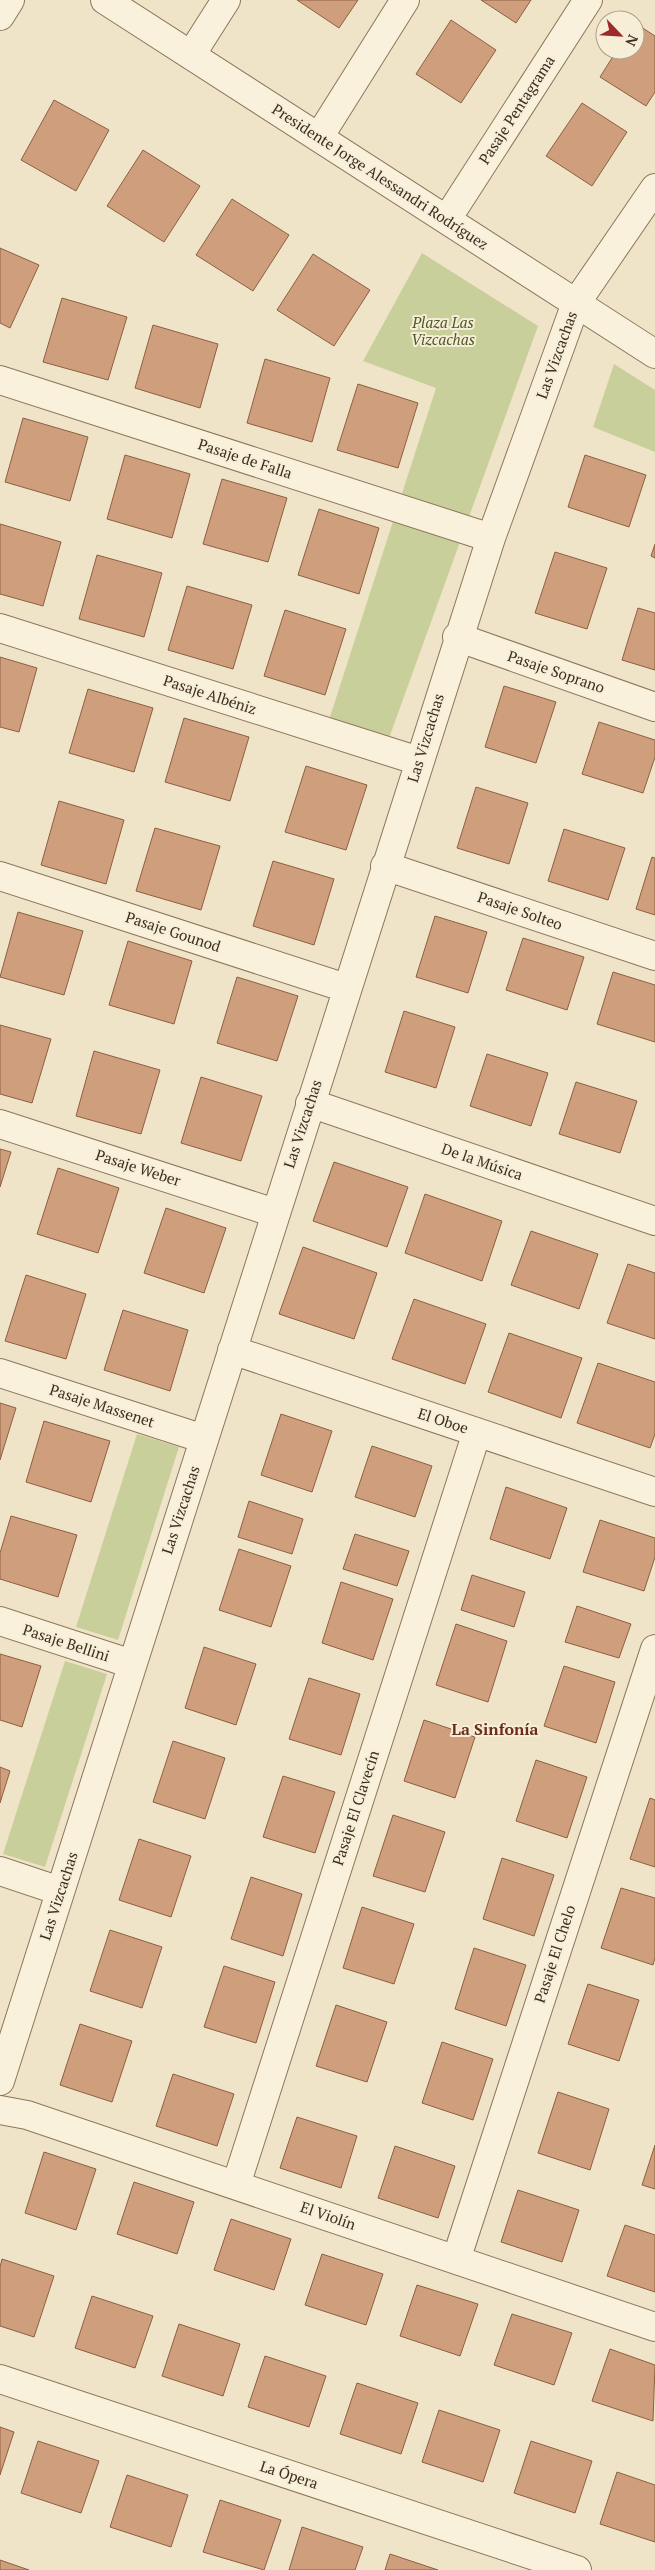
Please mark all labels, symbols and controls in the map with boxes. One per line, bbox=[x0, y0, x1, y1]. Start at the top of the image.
north arrow bbox=[595, 10, 645, 60]
text: N bbox=[621, 32, 643, 50]
street label: Pasaje Pentagrama bbox=[473, 51, 559, 168]
street label: Presidente Jorge Alessandri Rodríguez bbox=[269, 99, 493, 254]
street label: Las Vizcachas bbox=[531, 308, 581, 401]
park label: Plaza Las Vizcachas bbox=[411, 312, 475, 349]
street label: Pasaje de Falla bbox=[196, 433, 295, 483]
street label: Pasaje Soprano bbox=[505, 645, 608, 697]
street label: Pasaje Albéniz bbox=[161, 670, 260, 719]
street label: Las Vizcachas bbox=[402, 691, 448, 785]
street label: Pasaje Solteo bbox=[475, 886, 565, 934]
street label: Pasaje Gounod bbox=[123, 906, 223, 956]
street label: Las Vizcachas bbox=[278, 1077, 326, 1170]
street label: De la Música bbox=[439, 1138, 526, 1184]
street label: Pasaje Weber bbox=[93, 1144, 184, 1190]
street label: Pasaje Massenet bbox=[47, 1379, 158, 1432]
street label: El Oboe bbox=[415, 1403, 471, 1438]
street label: Las Vizcachas bbox=[156, 1463, 204, 1556]
street label: Pasaje Bellini bbox=[21, 1619, 112, 1665]
district label: La Sinfonía bbox=[452, 1718, 539, 1740]
street label: Pasaje El Clavecín bbox=[327, 1747, 383, 1868]
street label: Las Vizcachas bbox=[34, 1849, 82, 1942]
street label: Pasaje El Chelo bbox=[529, 1902, 579, 2005]
street label: El Violín bbox=[298, 2196, 359, 2234]
street label: La Ópera bbox=[258, 2455, 321, 2493]

